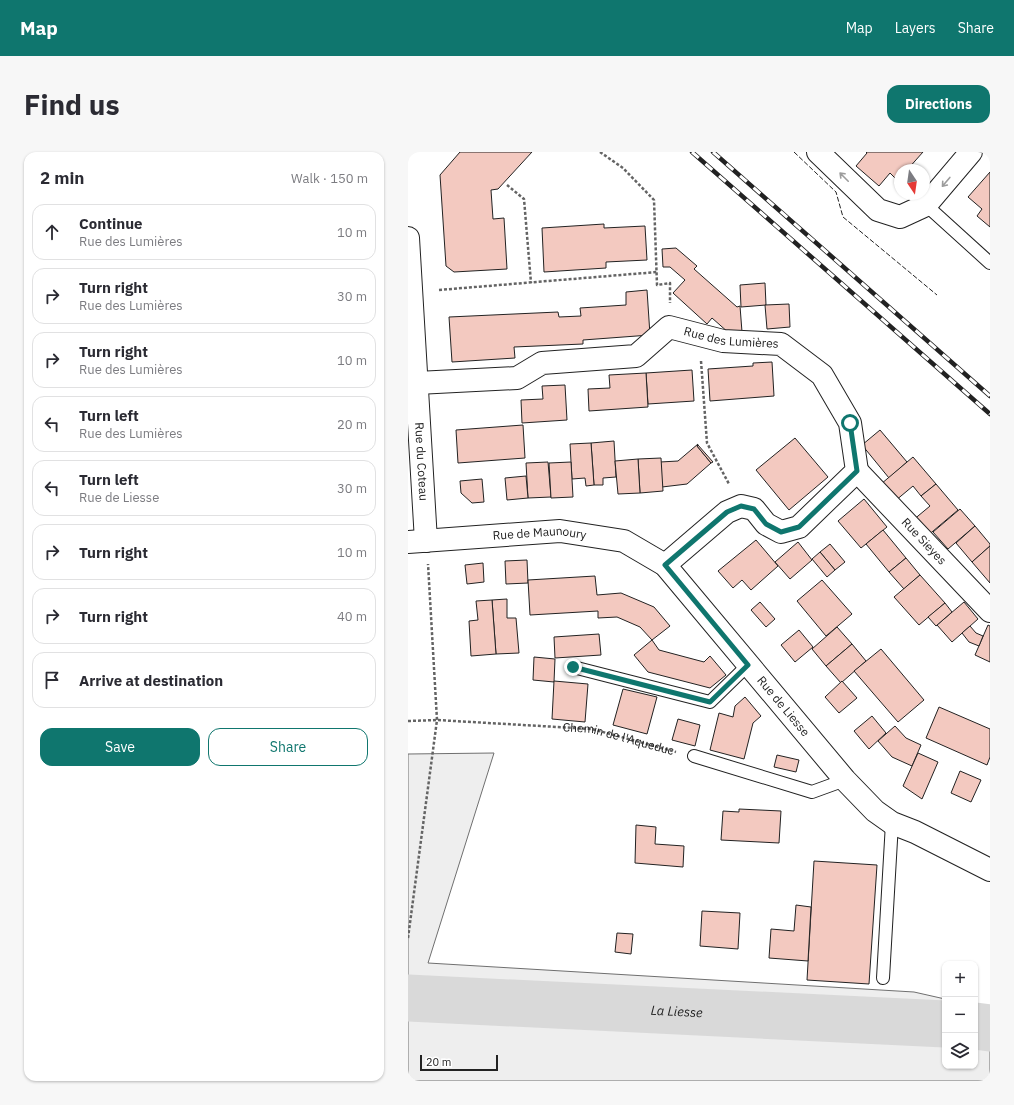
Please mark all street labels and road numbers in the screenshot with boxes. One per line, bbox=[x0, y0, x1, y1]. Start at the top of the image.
street label: Rue des Lumières bbox=[682, 323, 779, 351]
street label: Rue du Coteau bbox=[412, 422, 432, 501]
street label: Rue Sieyes bbox=[898, 514, 950, 568]
street label: Rue de Maunoury bbox=[492, 523, 588, 543]
street label: Rue de Liesse bbox=[754, 673, 814, 740]
street label: Chemin de l'Aqueduc bbox=[562, 719, 676, 758]

